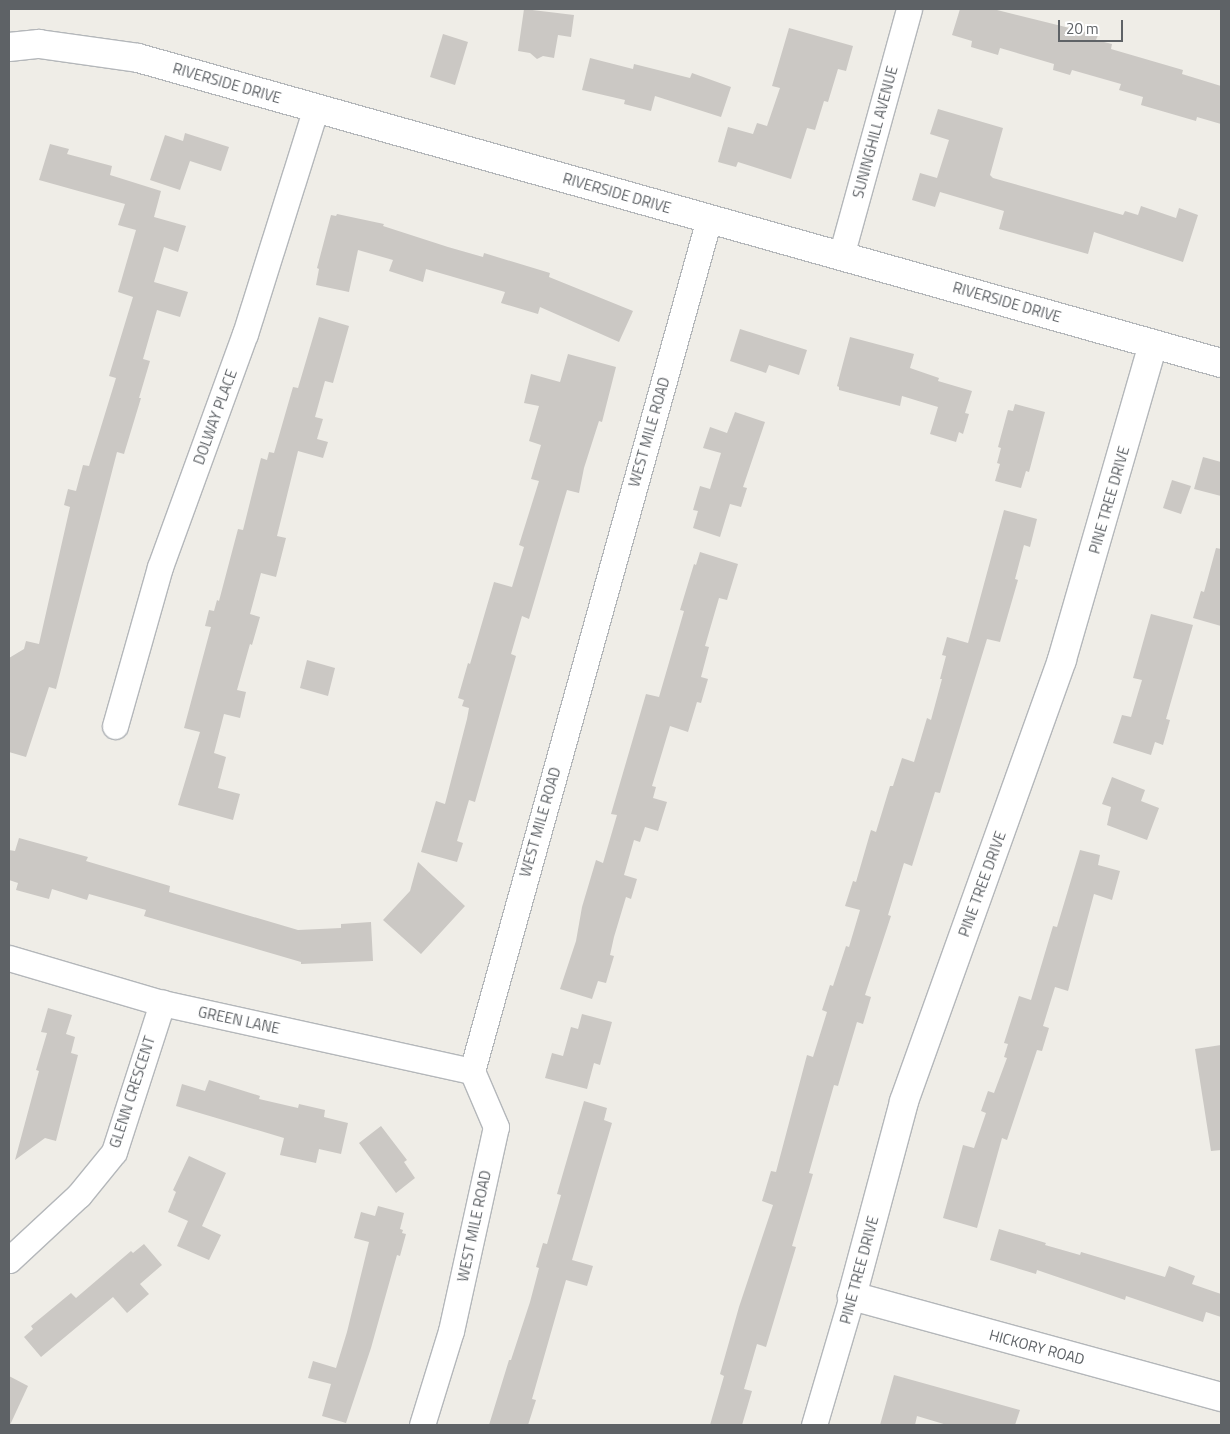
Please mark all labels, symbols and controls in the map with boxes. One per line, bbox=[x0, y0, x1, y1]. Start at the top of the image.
scale bar bbox=[1060, 10, 1125, 42]
text: 20 m bbox=[1066, 17, 1099, 40]
street label: RIVERSIDE DRIVE bbox=[171, 59, 283, 107]
street label: SUNINGHILL AVENUE bbox=[849, 64, 901, 200]
street label: RIVERSIDE DRIVE bbox=[561, 169, 673, 217]
street label: RIVERSIDE DRIVE bbox=[951, 278, 1063, 326]
street label: DOLWAY PLACE bbox=[189, 367, 241, 467]
street label: WEST MILE ROAD bbox=[625, 375, 673, 489]
street label: PINE TREE DRIVE bbox=[1085, 444, 1133, 556]
street label: WEST MILE ROAD bbox=[516, 765, 564, 879]
street label: PINE TREE DRIVE bbox=[955, 829, 1009, 939]
street label: GREEN LANE bbox=[197, 1003, 281, 1037]
street label: GLENN CRESCENT bbox=[105, 1034, 159, 1150]
street label: WEST MILE ROAD bbox=[453, 1169, 495, 1283]
street label: PINE TREE DRIVE bbox=[836, 1214, 882, 1326]
street label: HICKORY ROAD bbox=[987, 1326, 1087, 1368]

